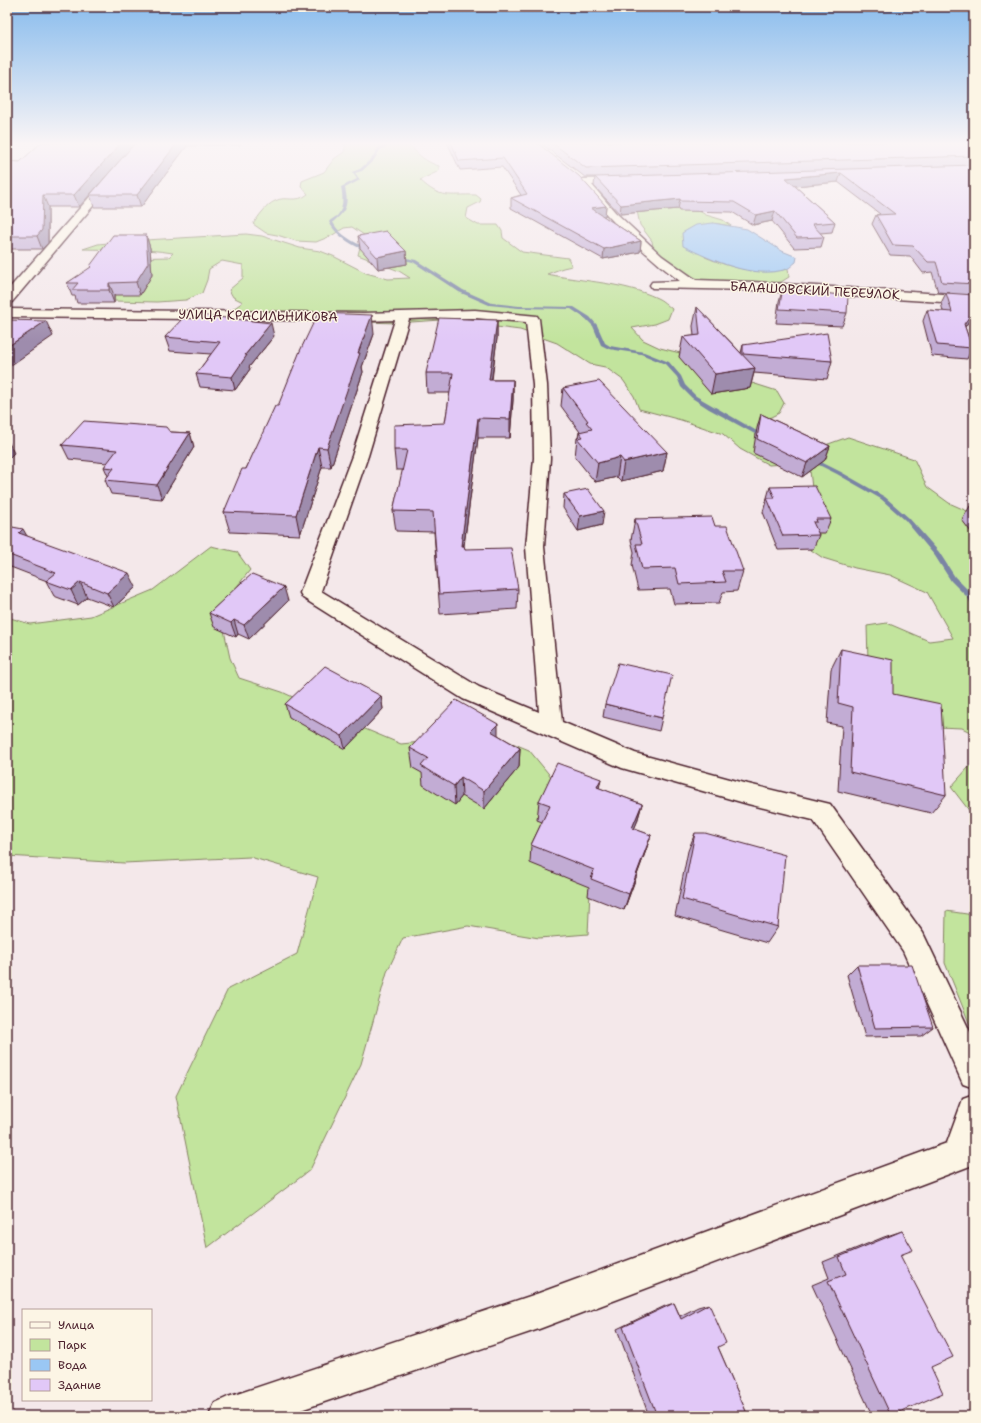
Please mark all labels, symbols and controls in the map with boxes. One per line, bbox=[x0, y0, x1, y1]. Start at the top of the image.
street label: БАЛАШОВСКИЙ ПЕРЕУЛОК bbox=[729, 277, 901, 303]
street label: УЛИЦА КРАСИЛЬНИКОВА bbox=[178, 306, 338, 325]
legend bbox=[22, 1309, 152, 1401]
text: Улица bbox=[58, 1317, 95, 1333]
text: Парк bbox=[58, 1337, 87, 1353]
text: Вода bbox=[58, 1357, 87, 1373]
text: Здание bbox=[58, 1377, 102, 1393]

